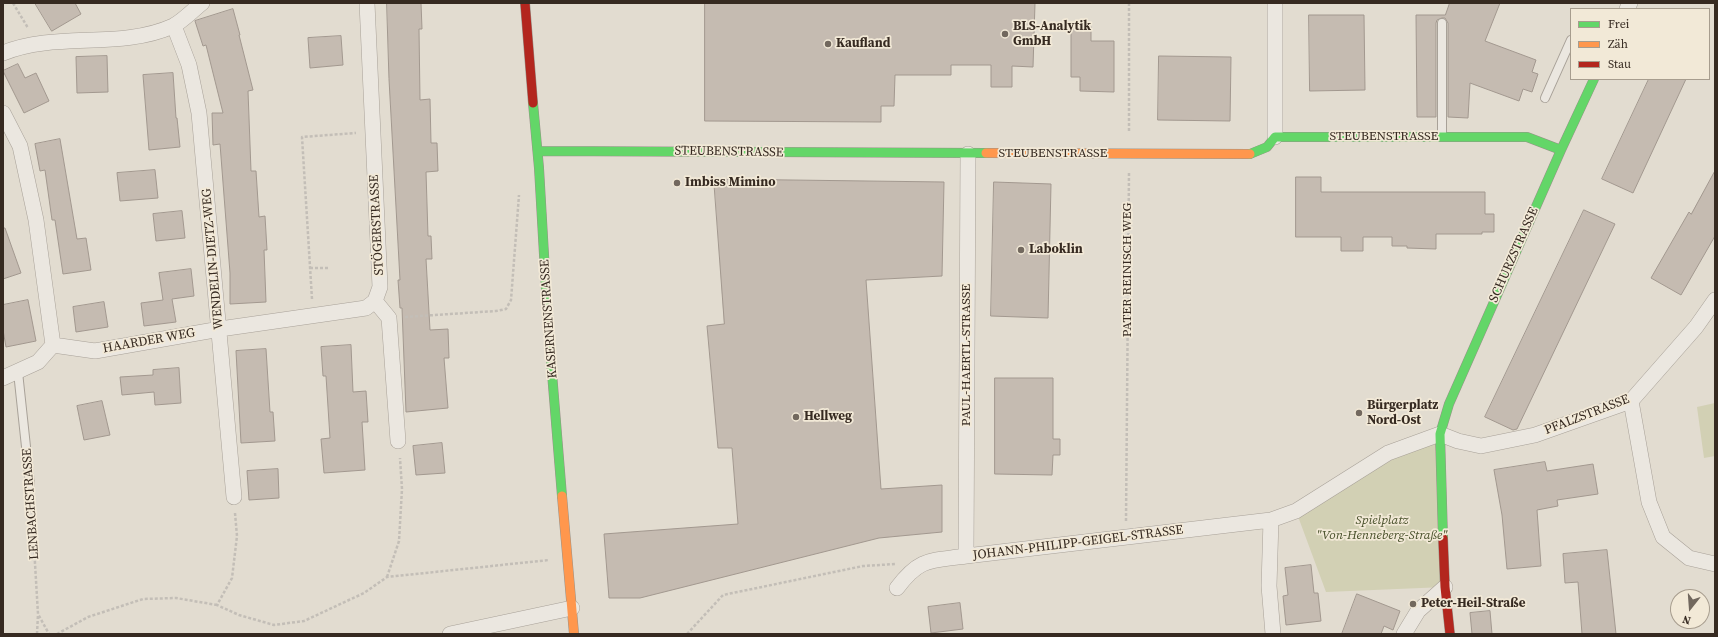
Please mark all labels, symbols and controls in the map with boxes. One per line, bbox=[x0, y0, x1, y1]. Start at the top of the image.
legend bbox=[1570, 8, 1710, 80]
text: Frei bbox=[1608, 16, 1629, 32]
place label: BLS-Analytik GmbH bbox=[1013, 19, 1091, 50]
marker: BLS-Analytik GmbH bbox=[1000, 29, 1010, 39]
place label: Kaufland bbox=[836, 36, 890, 52]
text: Zäh bbox=[1608, 36, 1628, 52]
marker: Kaufland bbox=[823, 39, 833, 49]
text: Stau bbox=[1608, 56, 1631, 72]
street label: STEUBENSTRASSE bbox=[1330, 129, 1438, 145]
street label: STEUBENSTRASSE bbox=[674, 143, 784, 161]
street label: STEUBENSTRASSE bbox=[999, 146, 1107, 162]
street label: STÖGERSTRASSE bbox=[367, 174, 387, 276]
place label: Imbiss Mimino bbox=[685, 175, 775, 191]
marker: Imbiss Mimino bbox=[672, 178, 682, 188]
street label: WENDELIN-DIETZ-WEG bbox=[199, 188, 227, 330]
street label: PATER REINISCH WEG bbox=[1120, 203, 1136, 337]
street label: SCHURZSTRASSE bbox=[1486, 205, 1542, 305]
place label: Laboklin bbox=[1029, 242, 1083, 258]
marker: Laboklin bbox=[1016, 245, 1026, 255]
street label: KASERNENSTRASSE bbox=[537, 259, 561, 379]
street label: PAUL-HAERTL-STRASSE bbox=[959, 284, 975, 426]
street label: HAARDER WEG bbox=[102, 325, 196, 357]
street label: PFALZSTRASSE bbox=[1542, 392, 1632, 438]
place label: Bürgerplatz Nord-Ost bbox=[1367, 398, 1438, 429]
marker: Bürgerplatz Nord-Ost bbox=[1354, 408, 1364, 418]
place label: Hellweg bbox=[804, 409, 852, 425]
marker: Hellweg bbox=[791, 412, 801, 422]
street label: LENBACHSTRASSE bbox=[19, 448, 43, 560]
park label: Spielplatz "Von-Henneberg-Straße" bbox=[1316, 513, 1448, 544]
street label: JOHANN-PHILIPP-GEIGEL-STRASSE bbox=[972, 522, 1184, 564]
north arrow bbox=[1670, 589, 1710, 629]
place label: Peter-Heil-Straße bbox=[1421, 596, 1525, 612]
marker: Peter-Heil-Straße bbox=[1408, 599, 1418, 609]
text: N bbox=[1681, 612, 1693, 628]

